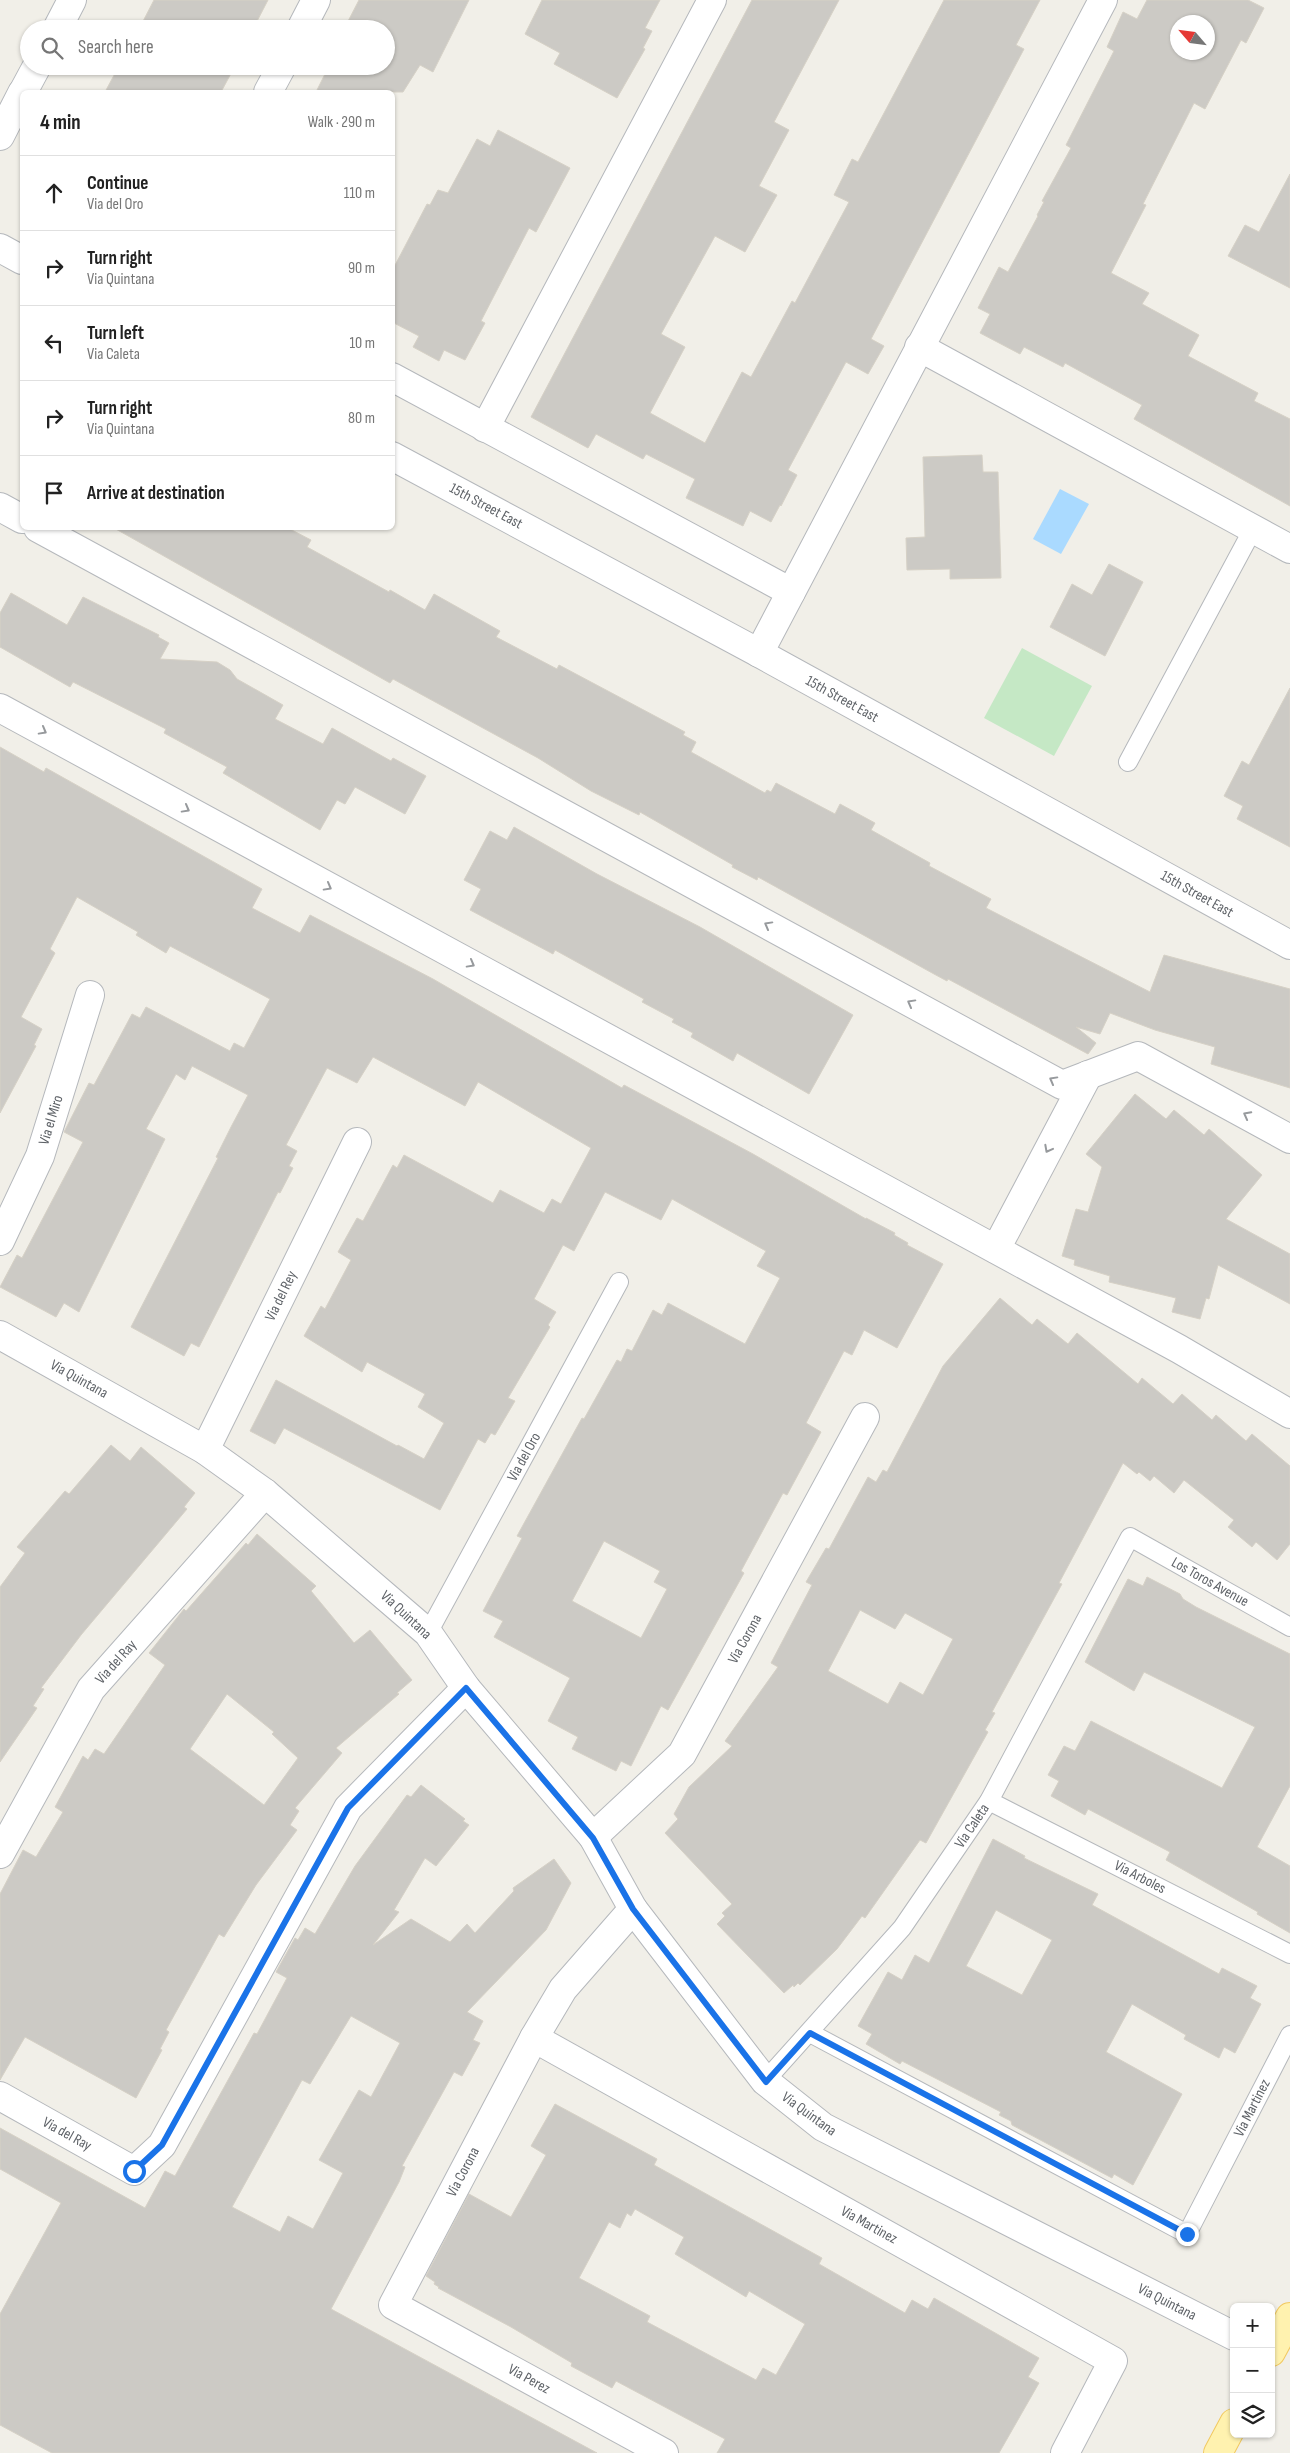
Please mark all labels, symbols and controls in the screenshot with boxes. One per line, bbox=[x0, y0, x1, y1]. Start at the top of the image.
north arrow bbox=[1170, 15, 1215, 60]
search box bbox=[20, 20, 395, 75]
icon: search bbox=[38, 34, 66, 62]
text: Search here bbox=[78, 36, 154, 59]
text: 4 min bbox=[40, 110, 81, 135]
text: Walk · 290 m bbox=[308, 113, 375, 132]
text: Continue bbox=[87, 172, 148, 195]
icon: ahead bbox=[40, 179, 68, 207]
text: 110 m bbox=[344, 184, 375, 203]
text: Via del Oro bbox=[87, 195, 143, 214]
text: Turn right bbox=[87, 247, 152, 270]
icon: right bbox=[40, 254, 68, 282]
text: 90 m bbox=[348, 259, 375, 278]
text: Via Quintana bbox=[87, 270, 154, 289]
text: Turn left bbox=[87, 322, 144, 345]
icon: left bbox=[40, 329, 68, 357]
text: 10 m bbox=[349, 334, 375, 353]
text: Via Caleta bbox=[87, 345, 140, 364]
text: Turn right bbox=[87, 397, 152, 420]
icon: right bbox=[40, 404, 68, 432]
text: 80 m bbox=[348, 409, 375, 428]
text: Via Quintana bbox=[87, 420, 154, 439]
icon: arrive bbox=[40, 479, 68, 507]
street label: 15th Street East bbox=[446, 479, 526, 533]
text: Arrive at destination bbox=[87, 482, 225, 505]
street label: 15th Street East bbox=[802, 671, 882, 727]
one-way arrow bbox=[38, 725, 47, 735]
one-way arrow bbox=[180, 803, 189, 813]
street label: 15th Street East bbox=[1157, 866, 1237, 922]
one-way arrow bbox=[323, 881, 332, 891]
one-way arrow bbox=[764, 921, 773, 931]
one-way arrow bbox=[466, 958, 475, 968]
one-way arrow bbox=[907, 999, 916, 1009]
one-way arrow bbox=[1050, 1077, 1059, 1087]
street label: Via el Miro bbox=[34, 1093, 68, 1147]
one-way arrow bbox=[1243, 1112, 1252, 1122]
one-way arrow bbox=[1045, 1144, 1055, 1153]
street label: Via del Rey bbox=[261, 1268, 301, 1324]
street label: Via Quintana bbox=[47, 1355, 111, 1403]
street label: Via del Oro bbox=[503, 1429, 545, 1485]
street label: Los Toros Avenue bbox=[1168, 1553, 1252, 1611]
street label: Via Quintana bbox=[376, 1587, 436, 1644]
street label: Via Corona bbox=[724, 1611, 766, 1667]
street label: Via del Ray bbox=[91, 1636, 141, 1688]
street label: Via Caleta bbox=[950, 1800, 994, 1852]
street label: Via Arboles bbox=[1111, 1856, 1169, 1898]
street label: Via Martinez bbox=[1229, 2075, 1275, 2140]
street label: Via Quintana bbox=[778, 2088, 840, 2140]
street label: Via del Ray bbox=[39, 2113, 95, 2155]
street label: Via Corona bbox=[442, 2144, 484, 2200]
route start bbox=[123, 2160, 146, 2183]
street label: Via Martinez bbox=[837, 2202, 901, 2249]
route end bbox=[1176, 2223, 1199, 2246]
street label: Via Quintana bbox=[1135, 2279, 1200, 2325]
map controls bbox=[1230, 2303, 1275, 2438]
button: + bbox=[1230, 2303, 1275, 2348]
button: − bbox=[1230, 2348, 1275, 2393]
street label: Via Perez bbox=[504, 2360, 554, 2399]
button: layers bbox=[1230, 2393, 1275, 2438]

